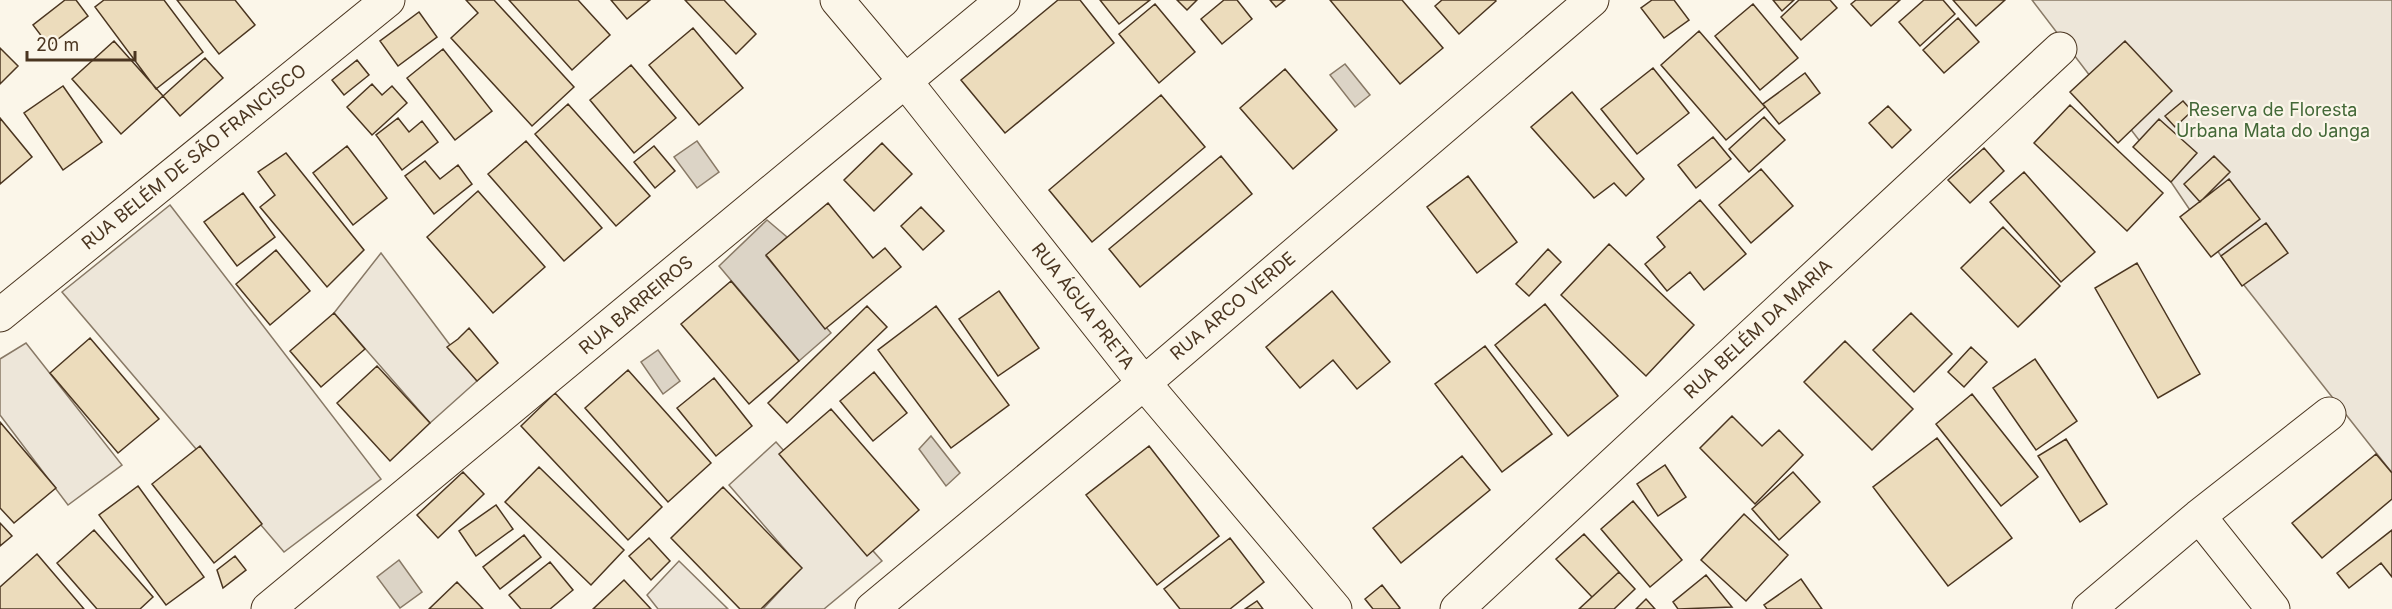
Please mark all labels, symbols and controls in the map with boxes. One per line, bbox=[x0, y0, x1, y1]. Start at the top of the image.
scale bar bbox=[27, 24, 135, 62]
text: 20 m bbox=[36, 34, 79, 55]
street label: RUA BELÉM DE SÃO FRANCISCO bbox=[77, 59, 310, 254]
park label: Reserva de Floresta Urbana Mata do Janga bbox=[2176, 99, 2370, 141]
street label: RUA ÁGUA PRETA bbox=[1028, 238, 1140, 373]
street label: RUA ARCO VERDE bbox=[1166, 247, 1299, 364]
street label: RUA BARREIROS bbox=[575, 251, 697, 358]
street label: RUA BELÉM DA MARIA bbox=[1679, 254, 1836, 403]

